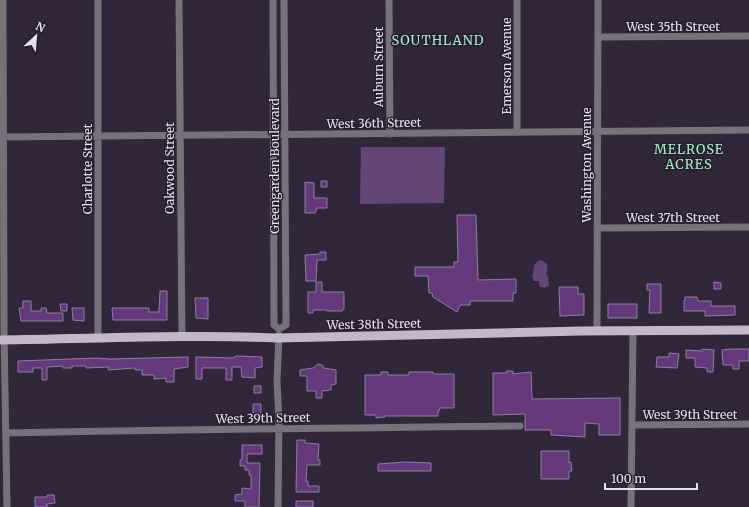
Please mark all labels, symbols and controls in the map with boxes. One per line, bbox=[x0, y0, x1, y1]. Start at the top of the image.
north arrow bbox=[16, 16, 56, 56]
street label: Emerson Avenue bbox=[499, 18, 514, 114]
text: N bbox=[33, 19, 48, 35]
street label: West 35th Street bbox=[625, 19, 720, 34]
street label: Auburn Street bbox=[371, 26, 386, 108]
district label: SOUTHLAND bbox=[391, 32, 485, 49]
street label: Greengarden Boulevard bbox=[267, 98, 282, 234]
street label: Washington Avenue bbox=[579, 108, 594, 223]
street label: West 36th Street bbox=[325, 115, 422, 131]
street label: Oakwood Street bbox=[162, 122, 177, 214]
street label: Charlotte Street bbox=[80, 123, 95, 214]
district label: MELROSE ACRES bbox=[654, 141, 724, 173]
street label: West 37th Street bbox=[625, 210, 720, 225]
street label: West 38th Street bbox=[325, 316, 422, 332]
street label: West 39th Street bbox=[642, 407, 738, 422]
street label: West 39th Street bbox=[215, 410, 311, 426]
scale bar bbox=[605, 465, 697, 491]
text: 100 m bbox=[611, 471, 646, 486]

